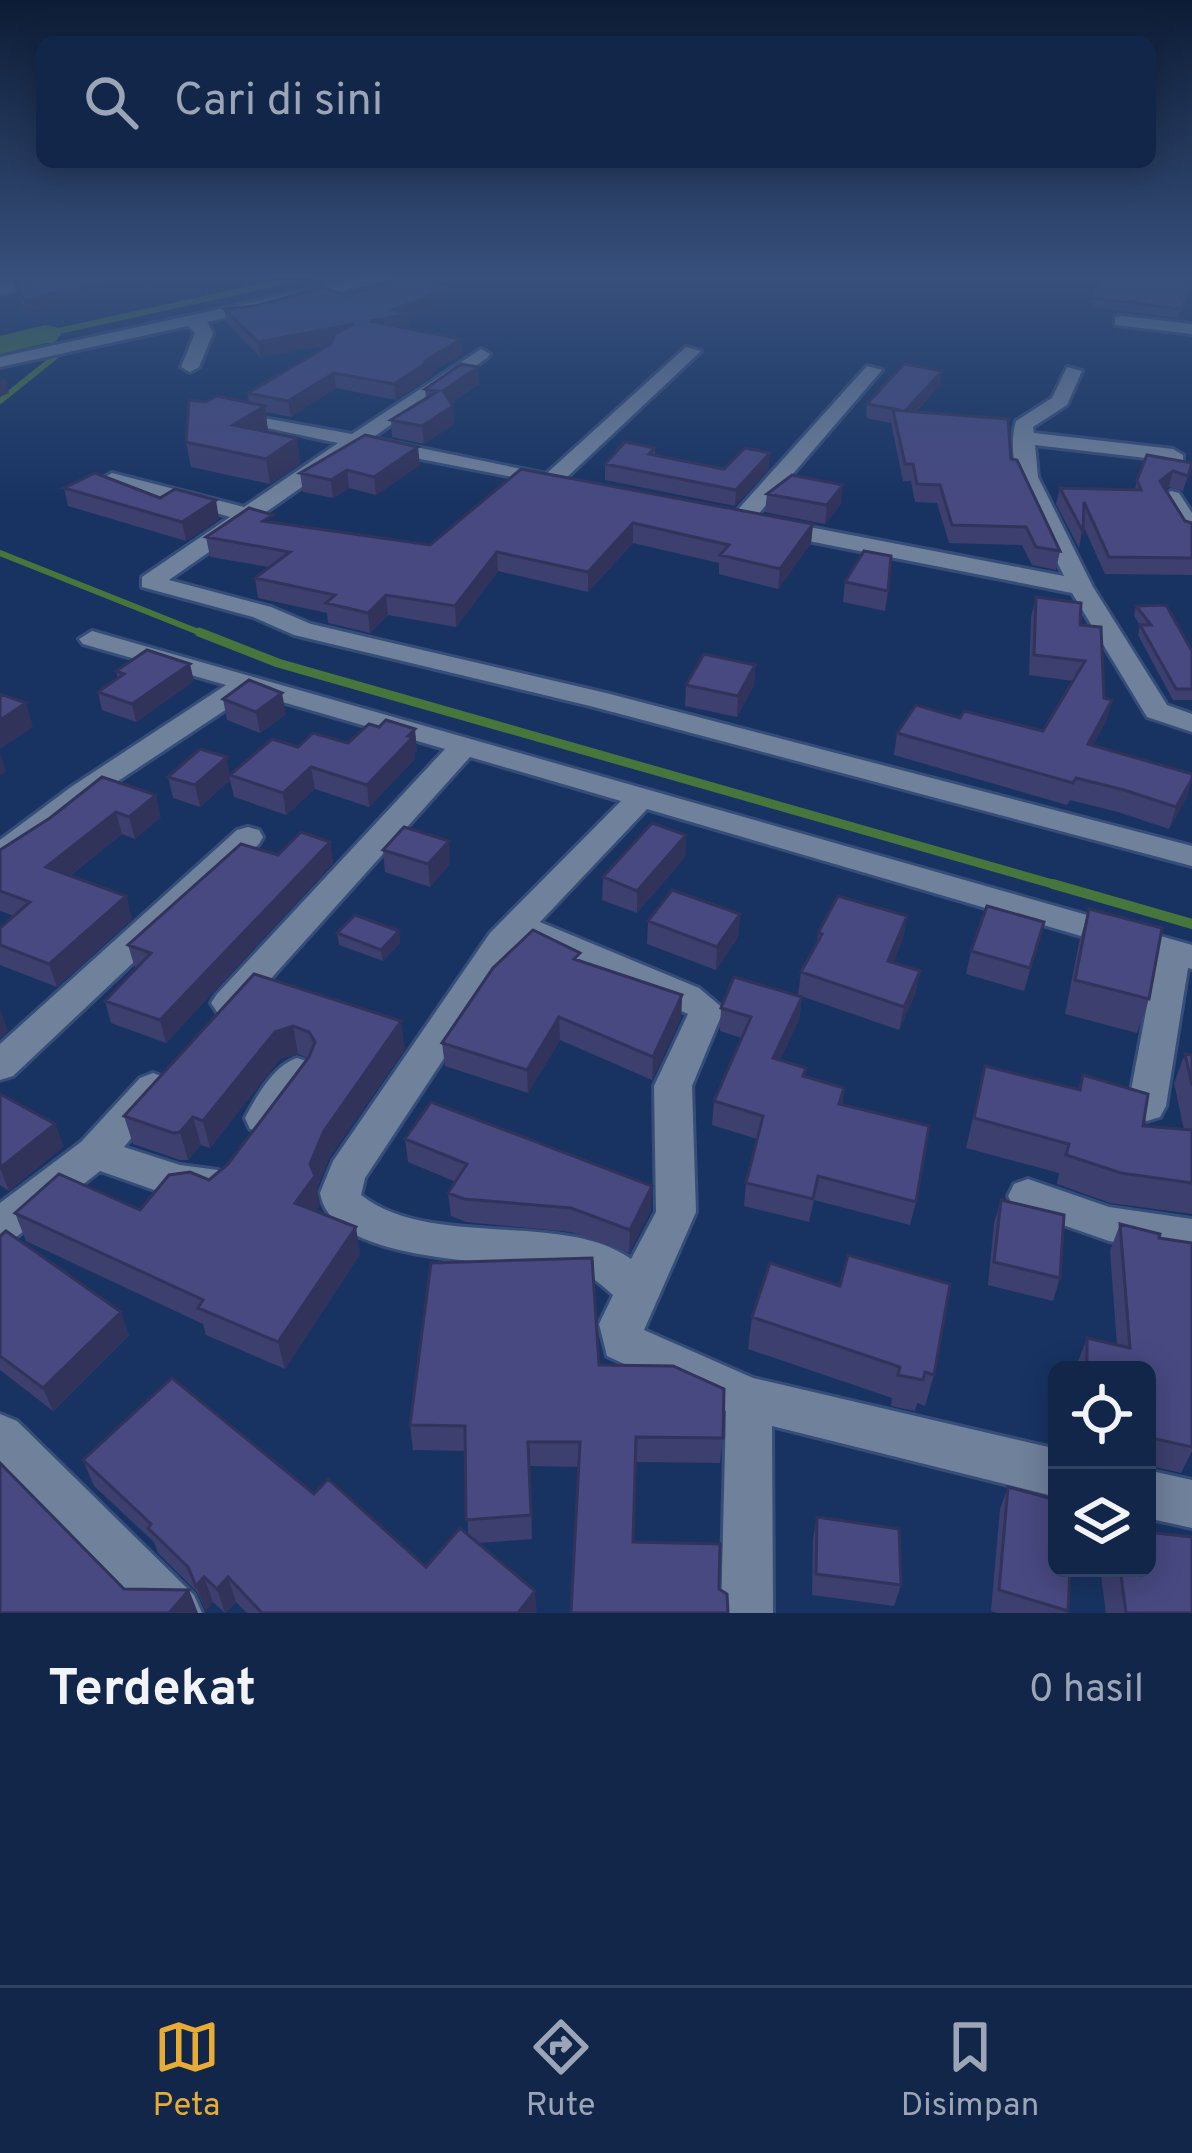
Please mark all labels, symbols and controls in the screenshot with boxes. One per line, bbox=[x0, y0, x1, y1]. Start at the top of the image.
search box bbox=[36, 36, 1156, 168]
icon: search bbox=[78, 69, 144, 135]
text: Cari di sini bbox=[174, 74, 383, 131]
map controls bbox=[1048, 1361, 1156, 1577]
button: locate bbox=[1048, 1361, 1156, 1469]
button: layers bbox=[1048, 1469, 1156, 1577]
text: Terdekat bbox=[48, 1659, 256, 1724]
text: 0 hasil bbox=[1029, 1667, 1144, 1716]
tab: Peta bbox=[153, 2014, 220, 2128]
tab: Rute bbox=[526, 2014, 596, 2128]
tab: Disimpan bbox=[901, 2014, 1039, 2128]

